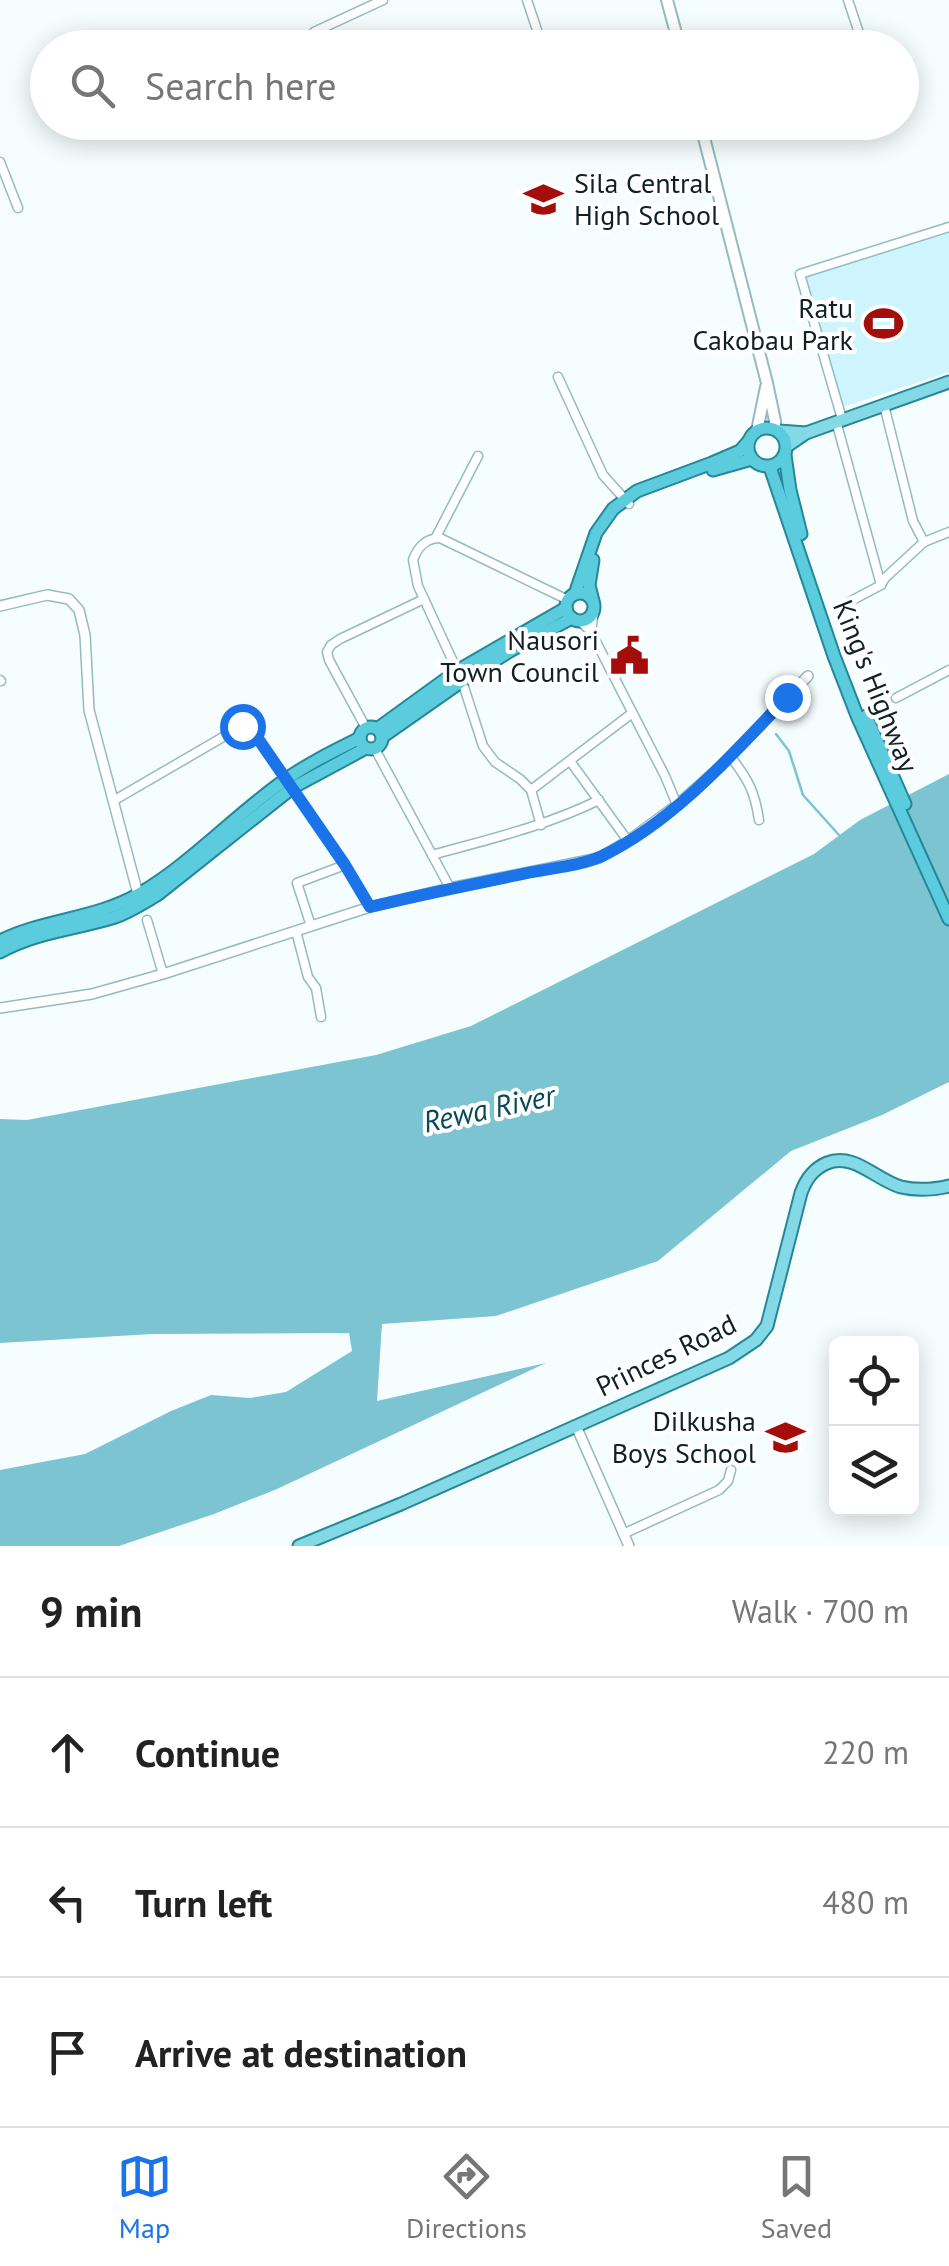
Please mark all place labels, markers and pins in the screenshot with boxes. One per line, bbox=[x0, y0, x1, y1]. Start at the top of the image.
place label: Sila Central High School bbox=[574, 164, 719, 233]
school or university icon: Sila Central High School bbox=[523, 178, 565, 220]
place label: Ratu Cakobau Park bbox=[692, 289, 854, 358]
sports icon: Ratu Cakobau Park bbox=[862, 303, 904, 345]
place label: Nausori Town Council bbox=[440, 621, 599, 690]
public building icon: Nausori Town Council bbox=[608, 635, 650, 677]
place label: Dilkusha Boys School bbox=[612, 1402, 756, 1471]
school or university icon: Dilkusha Boys School bbox=[765, 1416, 807, 1458]

